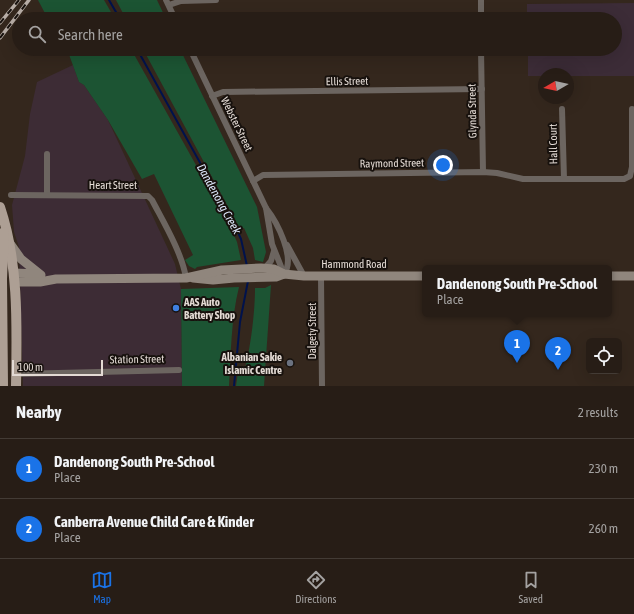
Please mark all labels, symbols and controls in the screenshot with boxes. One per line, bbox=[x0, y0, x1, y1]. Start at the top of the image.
search box bbox=[12, 12, 622, 56]
icon: search bbox=[26, 23, 48, 45]
text: Search here bbox=[58, 26, 123, 43]
north arrow bbox=[538, 68, 574, 104]
street label: Ellis Street bbox=[326, 75, 368, 87]
street label: Glynda Street bbox=[466, 84, 478, 138]
street label: Webster Street bbox=[219, 95, 255, 153]
street label: Hall Court bbox=[547, 124, 559, 164]
your location bbox=[433, 155, 453, 175]
street label: Raymond Street bbox=[360, 156, 424, 170]
water label: Dandenong Creek bbox=[194, 161, 244, 237]
street label: Heart Street bbox=[89, 179, 137, 191]
street label: Hammond Road bbox=[321, 258, 387, 270]
popup bbox=[422, 265, 612, 317]
text: Dandenong South Pre-School bbox=[437, 275, 597, 292]
text: Place bbox=[437, 292, 463, 307]
place label: AAS Auto Battery Shop bbox=[183, 296, 235, 321]
marker: AAS Auto Battery Shop bbox=[171, 303, 181, 313]
street label: Dalgety Street bbox=[306, 303, 318, 359]
pin: 1 bbox=[504, 330, 530, 363]
pin: 2 bbox=[545, 337, 571, 370]
map controls bbox=[586, 338, 622, 374]
button: locate bbox=[586, 338, 622, 374]
place label: Albanian Sakie Islamic Centre bbox=[221, 351, 282, 376]
street label: Station Street bbox=[110, 353, 164, 365]
scale bar bbox=[12, 358, 103, 377]
marker: Albanian Sakie Islamic Centre bbox=[285, 358, 295, 368]
text: 100 m bbox=[18, 361, 43, 373]
text: Nearby bbox=[16, 402, 62, 422]
text: 2 results bbox=[578, 405, 618, 420]
text: Dandenong South Pre-School bbox=[54, 453, 214, 470]
text: 1 bbox=[26, 461, 32, 476]
text: 230 m bbox=[589, 461, 618, 476]
text: Place bbox=[54, 470, 81, 485]
text: Canberra Avenue Child Care & Kinder bbox=[54, 513, 254, 530]
text: 2 bbox=[26, 521, 32, 536]
text: 260 m bbox=[589, 521, 618, 536]
text: Place bbox=[54, 530, 81, 545]
tab: Map bbox=[91, 569, 113, 605]
tab: Directions bbox=[295, 569, 336, 605]
tab: Saved bbox=[519, 569, 543, 605]

